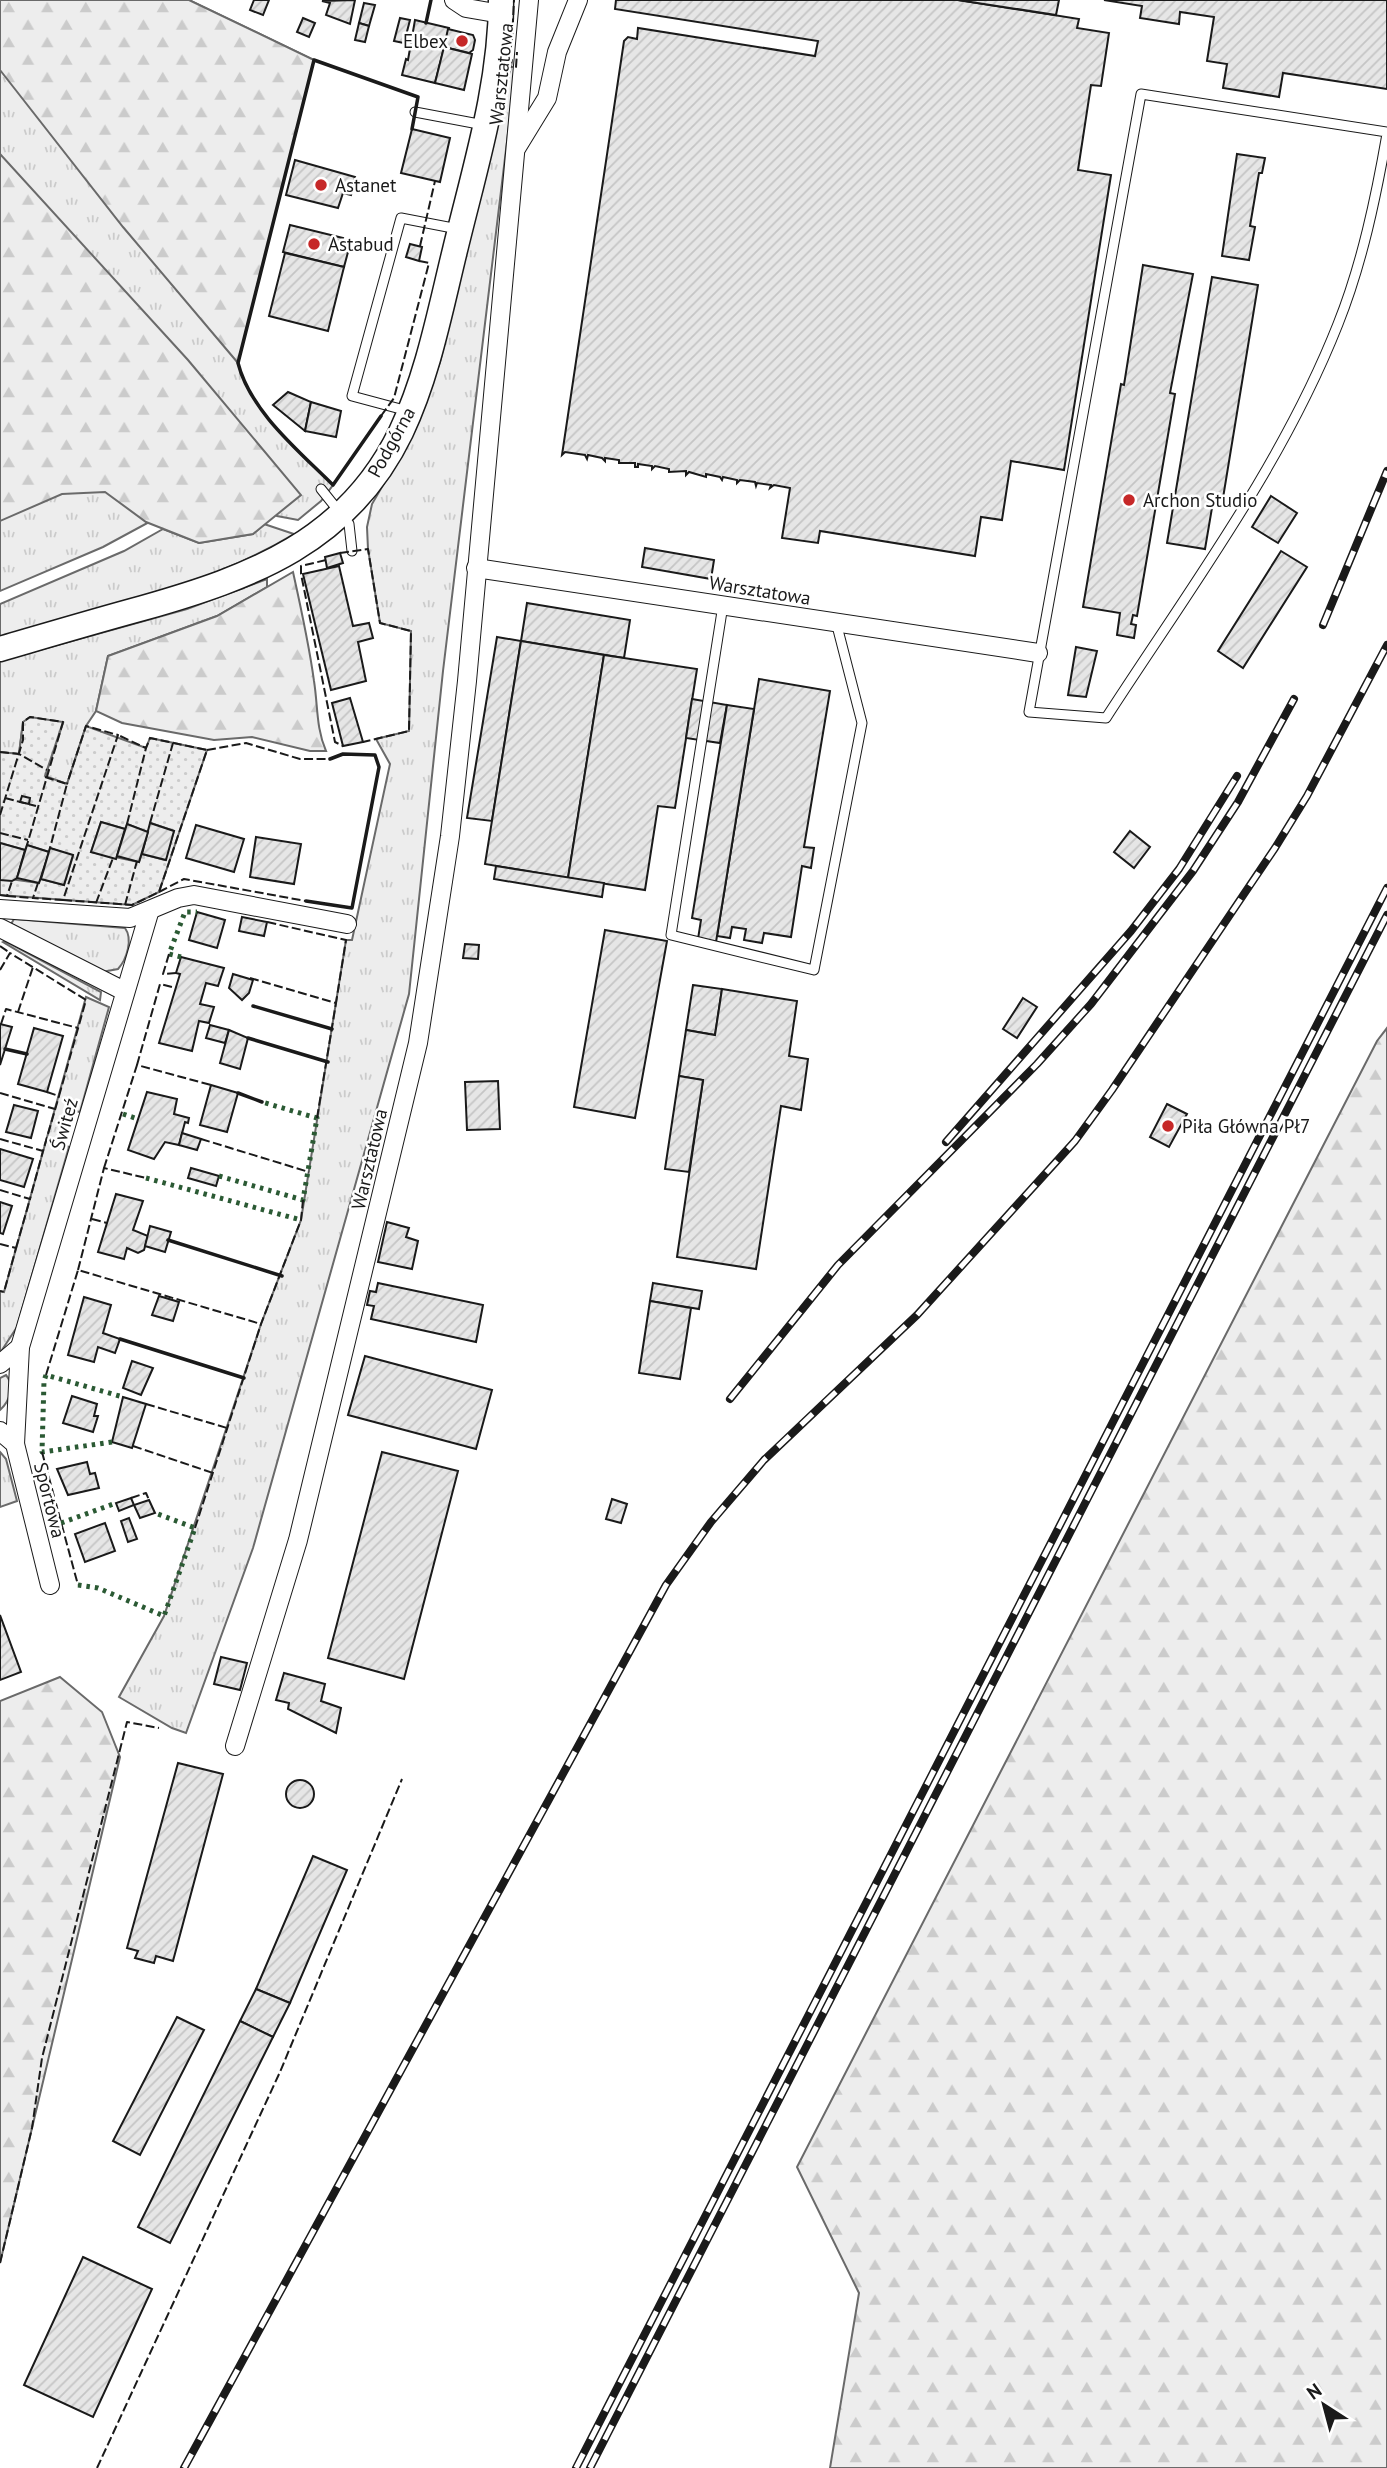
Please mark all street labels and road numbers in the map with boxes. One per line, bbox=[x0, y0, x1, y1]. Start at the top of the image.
street label: Warsztatowa bbox=[484, 22, 518, 126]
street label: Podgórna bbox=[362, 403, 420, 481]
street label: Warsztatowa bbox=[707, 570, 813, 610]
street label: Świteź bbox=[45, 1095, 83, 1153]
street label: Warsztatowa bbox=[346, 1106, 392, 1212]
street label: Sportowa bbox=[29, 1460, 71, 1540]

